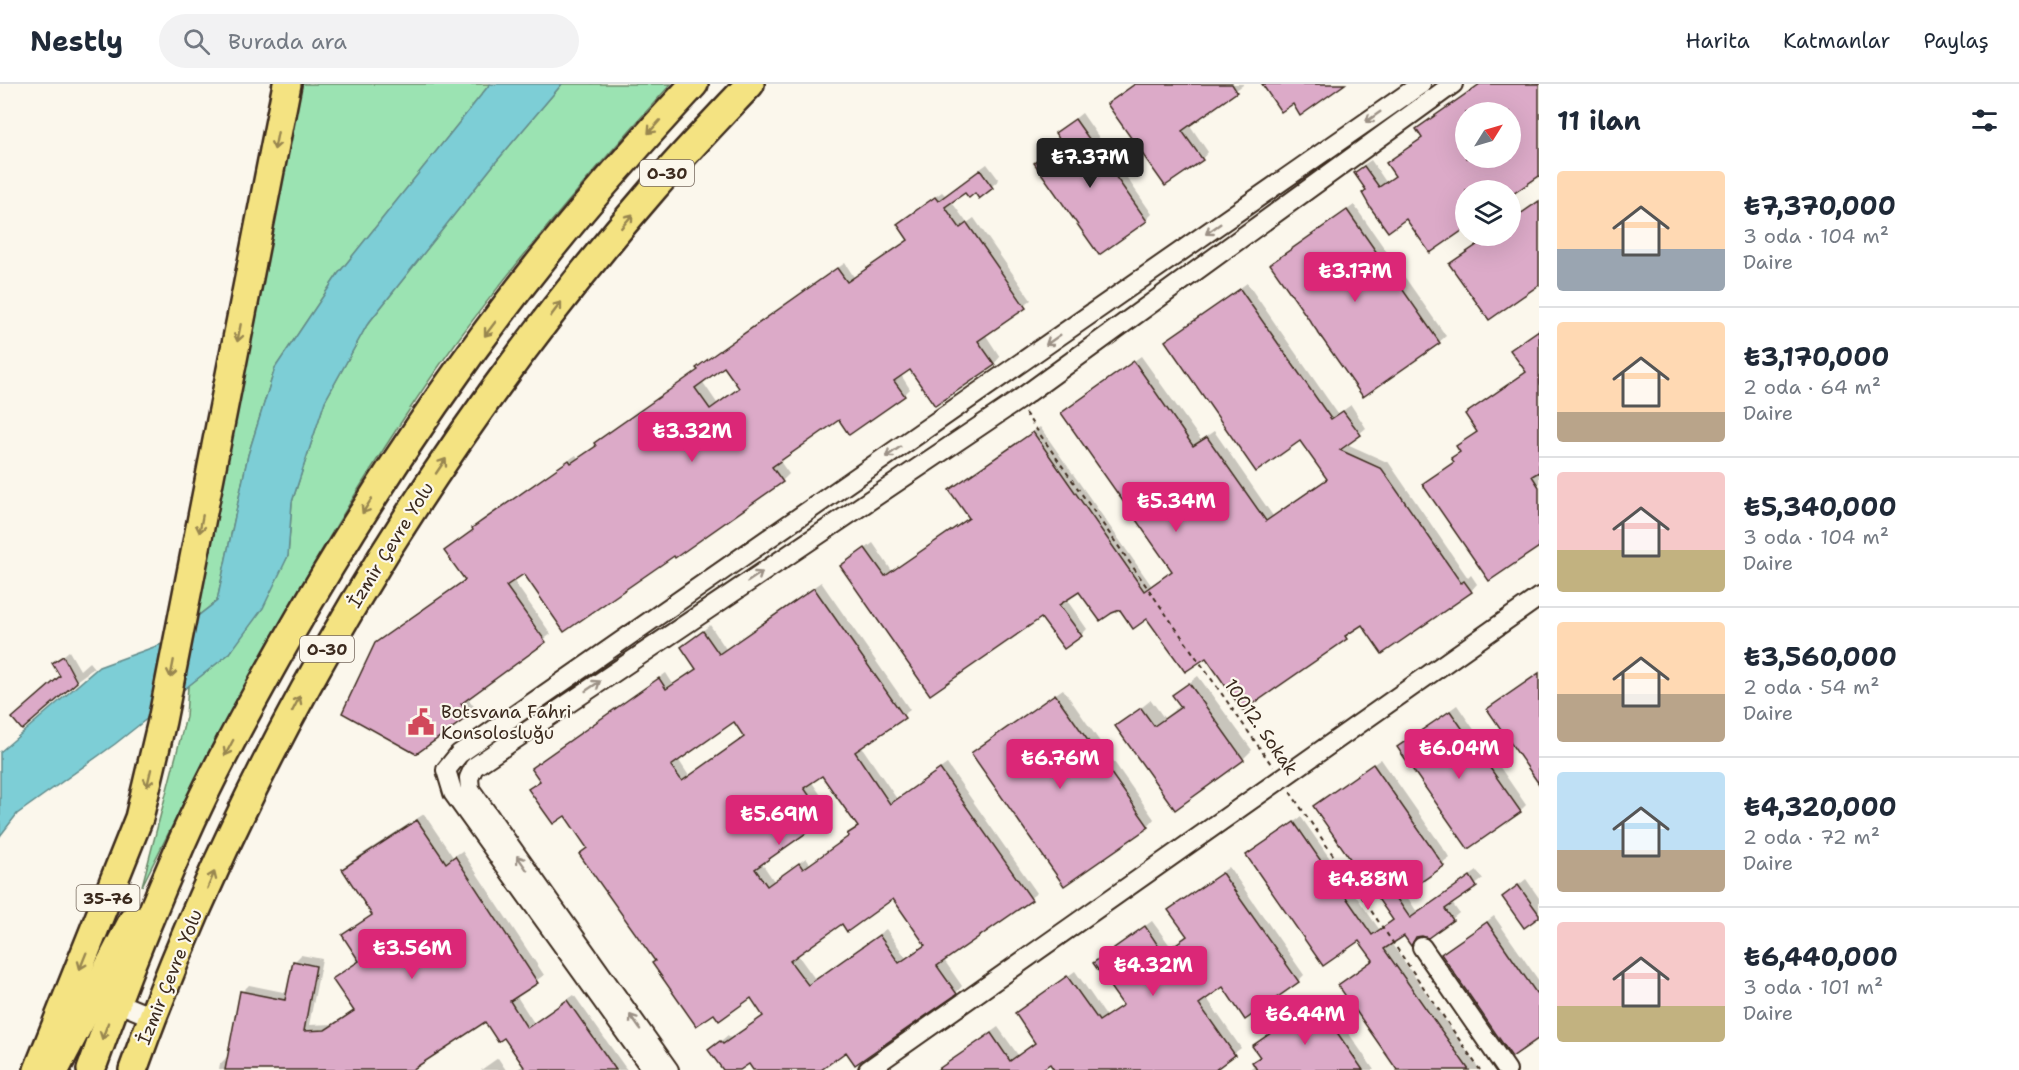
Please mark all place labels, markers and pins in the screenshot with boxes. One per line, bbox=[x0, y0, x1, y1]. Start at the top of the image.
pin: ₺7.37M bbox=[1041, 138, 1139, 189]
pin: ₺3.17M bbox=[1306, 252, 1404, 303]
pin: ₺3.32M bbox=[643, 412, 741, 463]
pin: ₺5.34M bbox=[1127, 482, 1225, 533]
place label: Botsvana Fahri Konsolosluğu bbox=[441, 700, 572, 745]
public building icon: Botsvana Fahri Konsolosluğu bbox=[406, 707, 436, 737]
pin: ₺6.04M bbox=[1410, 729, 1508, 780]
pin: ₺6.76M bbox=[1011, 739, 1109, 790]
pin: ₺5.69M bbox=[730, 795, 828, 846]
pin: ₺4.88M bbox=[1319, 860, 1417, 911]
pin: ₺3.56M bbox=[363, 929, 461, 980]
pin: ₺4.32M bbox=[1104, 946, 1202, 997]
pin: ₺6.44M bbox=[1256, 995, 1354, 1046]

